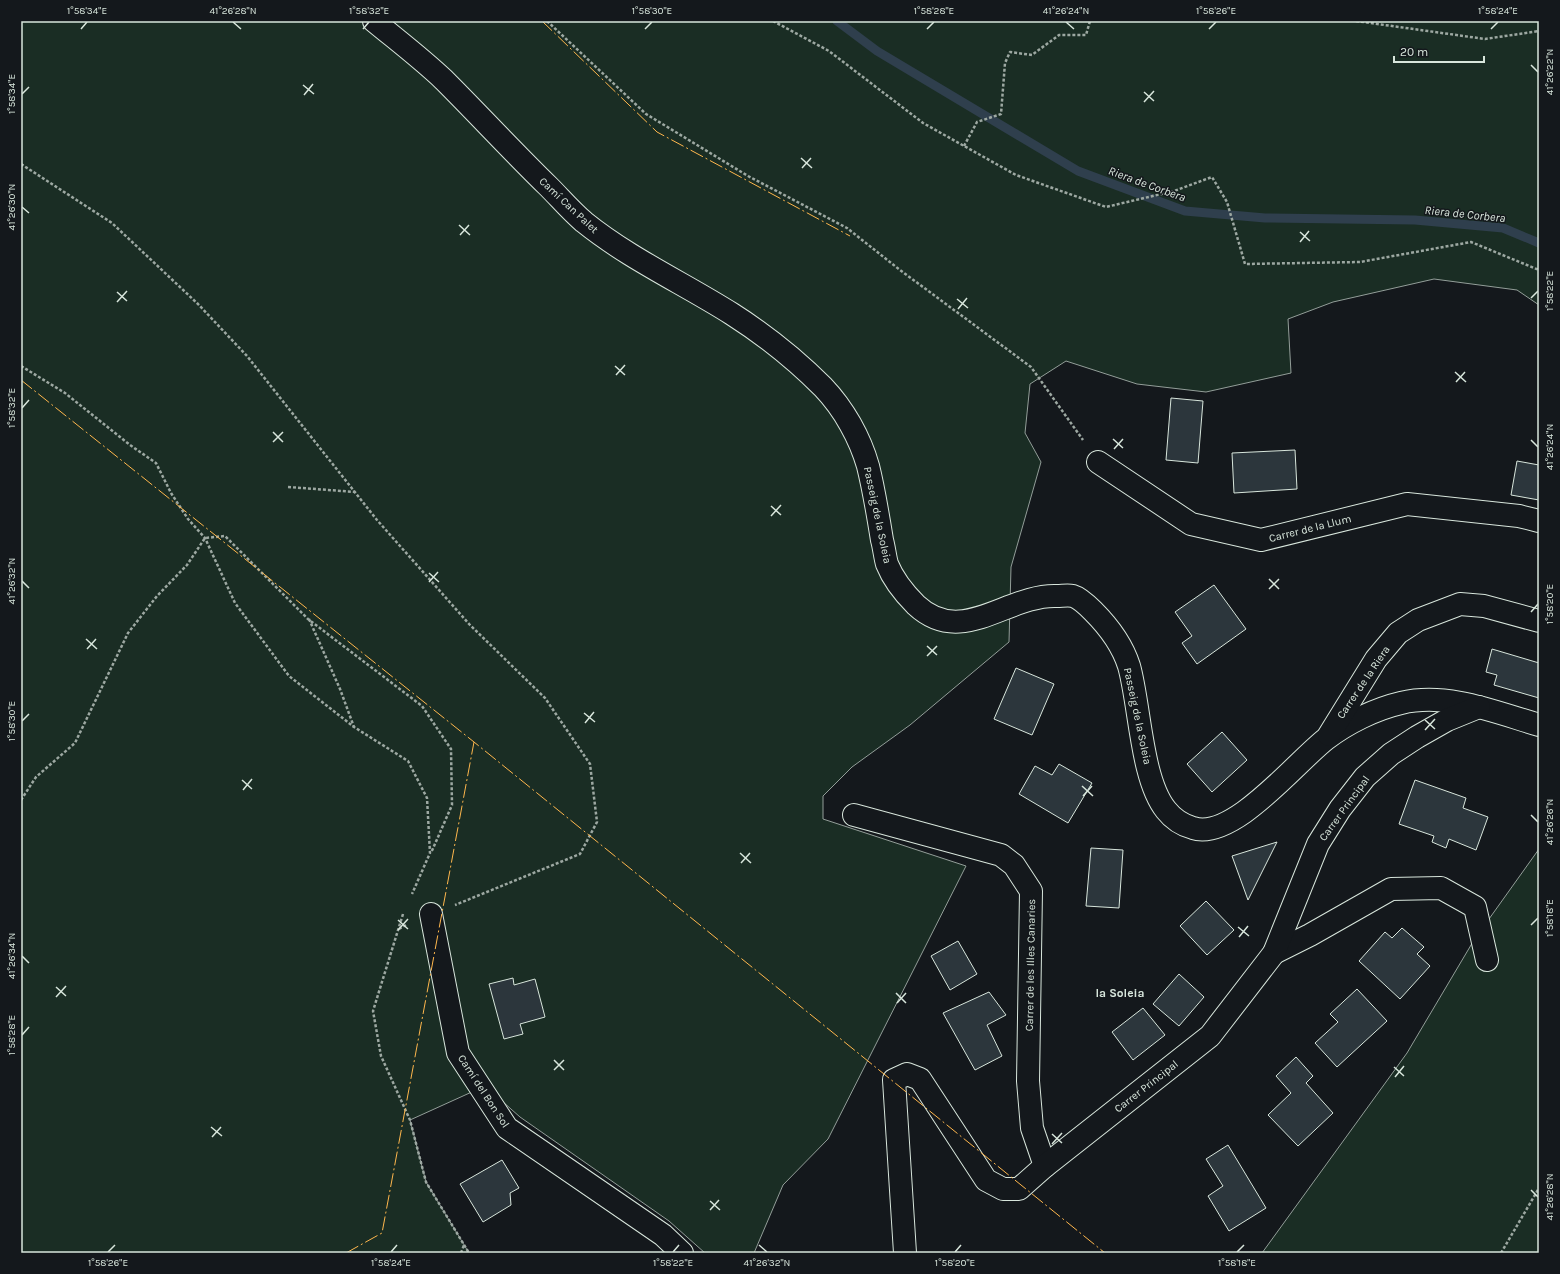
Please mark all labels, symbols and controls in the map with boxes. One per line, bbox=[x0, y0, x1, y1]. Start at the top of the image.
text: 1°58'34"E bbox=[67, 5, 107, 17]
text: 41°26'28"N bbox=[210, 5, 257, 17]
text: 1°58'32"E bbox=[349, 5, 389, 17]
text: 1°58'30"E bbox=[632, 5, 672, 17]
text: 1°58'28"E bbox=[914, 5, 954, 17]
text: 41°26'24"N bbox=[1043, 5, 1089, 17]
text: 1°58'26"E bbox=[1196, 5, 1236, 17]
text: 1°58'24"E bbox=[1478, 5, 1518, 17]
scale bar bbox=[1394, 38, 1484, 64]
text: 20 m bbox=[1400, 45, 1428, 59]
text: 41°26'22"N bbox=[1544, 49, 1556, 95]
text: 1°58'34"E bbox=[6, 74, 18, 114]
water label: Riera de Corbera bbox=[1106, 164, 1188, 204]
street label: Camí Can Palet bbox=[536, 175, 601, 236]
text: 41°26'30"N bbox=[6, 184, 18, 230]
water label: Riera de Corbera bbox=[1424, 203, 1506, 225]
text: 1°58'22"E bbox=[1544, 271, 1556, 311]
text: 1°58'32"E bbox=[6, 388, 18, 428]
text: 41°26'24"N bbox=[1544, 424, 1556, 470]
street label: Passeig de la Soleia bbox=[861, 465, 894, 565]
street label: Carrer de la Llum bbox=[1267, 512, 1353, 545]
text: 41°26'32"N bbox=[6, 558, 18, 604]
text: 1°58'20"E bbox=[1544, 584, 1556, 624]
street label: Carrer de la Riera bbox=[1334, 643, 1393, 721]
street label: Passeig de la Soleia bbox=[1121, 666, 1154, 766]
text: 1°58'30"E bbox=[6, 701, 18, 741]
street label: Carrer Principal bbox=[1316, 773, 1372, 843]
text: 41°26'26"N bbox=[1544, 799, 1556, 845]
street label: Carrer de les Illes Canaries bbox=[1023, 899, 1038, 1031]
text: 1°58'18"E bbox=[1544, 899, 1556, 937]
text: 41°26'34"N bbox=[6, 933, 18, 979]
district label: la Soleia bbox=[1095, 986, 1145, 1000]
text: 1°58'28"E bbox=[6, 1015, 18, 1055]
street label: Camí del Bon Sol bbox=[455, 1052, 512, 1130]
street label: Carrer Principal bbox=[1112, 1057, 1181, 1115]
text: 41°26'28"N bbox=[1544, 1174, 1556, 1221]
text: 1°58'26"E bbox=[88, 1257, 128, 1269]
text: 1°58'24"E bbox=[371, 1257, 411, 1269]
text: 1°58'22"E bbox=[653, 1257, 693, 1269]
text: 41°26'32"N bbox=[744, 1257, 790, 1269]
text: 1°58'20"E bbox=[935, 1257, 975, 1269]
text: 1°58'18"E bbox=[1218, 1257, 1256, 1269]

